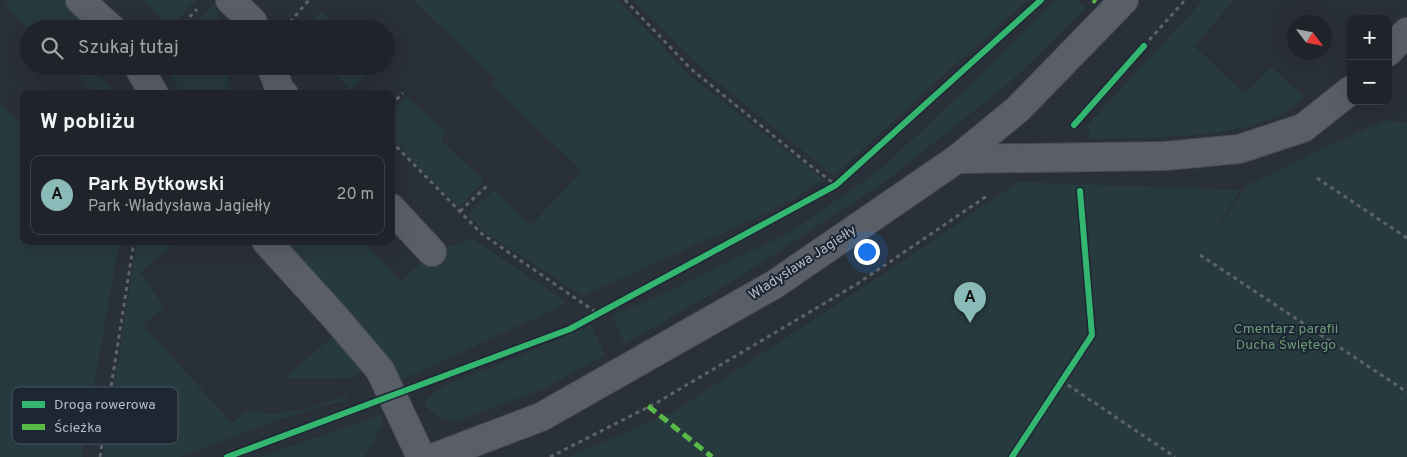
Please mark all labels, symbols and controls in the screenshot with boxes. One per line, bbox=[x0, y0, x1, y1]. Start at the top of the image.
north arrow bbox=[1287, 15, 1332, 60]
map controls bbox=[1347, 15, 1392, 105]
button: + bbox=[1347, 15, 1392, 60]
search box bbox=[20, 20, 395, 75]
icon: search bbox=[38, 34, 66, 62]
text: Szukaj tutaj bbox=[78, 36, 179, 60]
button: − bbox=[1347, 60, 1392, 105]
text: W pobliżu bbox=[40, 109, 135, 136]
text: Park Bytkowski bbox=[88, 173, 224, 197]
text: A bbox=[51, 185, 63, 205]
text: 20 m bbox=[337, 185, 374, 205]
text: Park · Władysława Jagiełły bbox=[88, 197, 271, 217]
street label: Władysława Jagiełły bbox=[746, 222, 860, 304]
your location bbox=[854, 239, 880, 265]
pin: A bbox=[954, 282, 986, 323]
park label: Cmentarz parafii Ducha Świętego bbox=[1234, 321, 1338, 354]
legend bbox=[12, 387, 178, 444]
text: Droga rowerowa bbox=[54, 397, 156, 414]
text: Ścieżka bbox=[54, 419, 102, 437]

